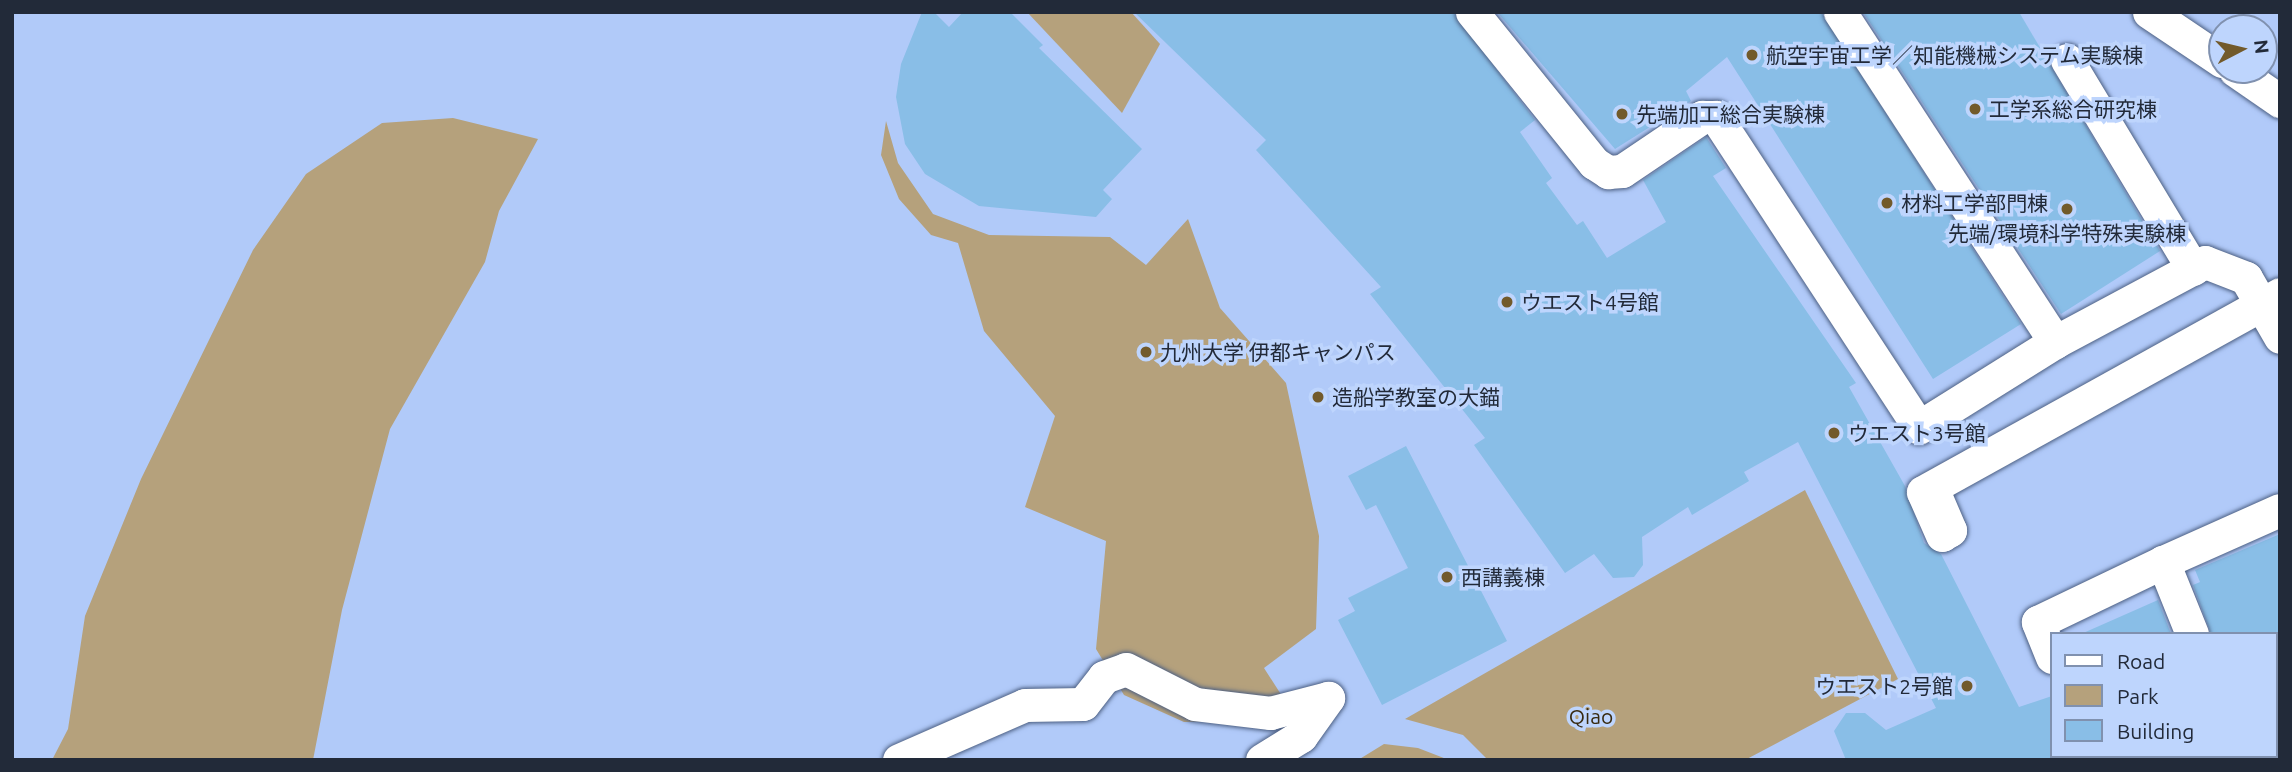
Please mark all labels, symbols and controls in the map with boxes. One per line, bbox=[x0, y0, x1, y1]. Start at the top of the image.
north arrow bbox=[2208, 14, 2278, 84]
text: N bbox=[2250, 38, 2274, 55]
place label: 航空宇宙工学／知能機械システム実験棟 bbox=[1766, 42, 2144, 68]
marker: 航空宇宙工学／知能機械システム実験棟 bbox=[1744, 47, 1760, 63]
place label: 工学系総合研究棟 bbox=[1989, 96, 2157, 122]
place label: 先端加工総合実験棟 bbox=[1636, 101, 1825, 127]
marker: 工学系総合研究棟 bbox=[1967, 101, 1983, 117]
marker: 先端加工総合実験棟 bbox=[1614, 106, 1630, 122]
place label: 材料工学部門棟 bbox=[1901, 190, 2048, 216]
marker: 材料工学部門棟 bbox=[1879, 195, 1895, 211]
marker: 先端/環境科学特殊実験棟 bbox=[2059, 201, 2075, 217]
place label: 先端/環境科学特殊実験棟 bbox=[1948, 220, 2186, 246]
place label: ウエスト4号館 bbox=[1521, 289, 1659, 315]
marker: ウエスト4号館 bbox=[1499, 294, 1515, 310]
place label: 九州大学 伊都キャンパス bbox=[1160, 339, 1396, 365]
marker: 九州大学 伊都キャンパス bbox=[1138, 344, 1154, 360]
place label: 造船学教室の大錨 bbox=[1332, 384, 1500, 410]
marker: 造船学教室の大錨 bbox=[1310, 389, 1326, 405]
place label: ウエスト3号館 bbox=[1848, 420, 1986, 446]
marker: ウエスト3号館 bbox=[1826, 425, 1842, 441]
place label: 西講義棟 bbox=[1461, 564, 1545, 590]
marker: 西講義棟 bbox=[1439, 569, 1455, 585]
legend bbox=[2050, 632, 2278, 758]
text: Road bbox=[2117, 649, 2165, 673]
place label: ウエスト2号館 bbox=[1815, 673, 1953, 699]
marker: ウエスト2号館 bbox=[1959, 678, 1975, 694]
text: Park bbox=[2117, 684, 2159, 708]
park label: Qiao bbox=[1569, 703, 1613, 729]
text: Building bbox=[2117, 719, 2194, 743]

